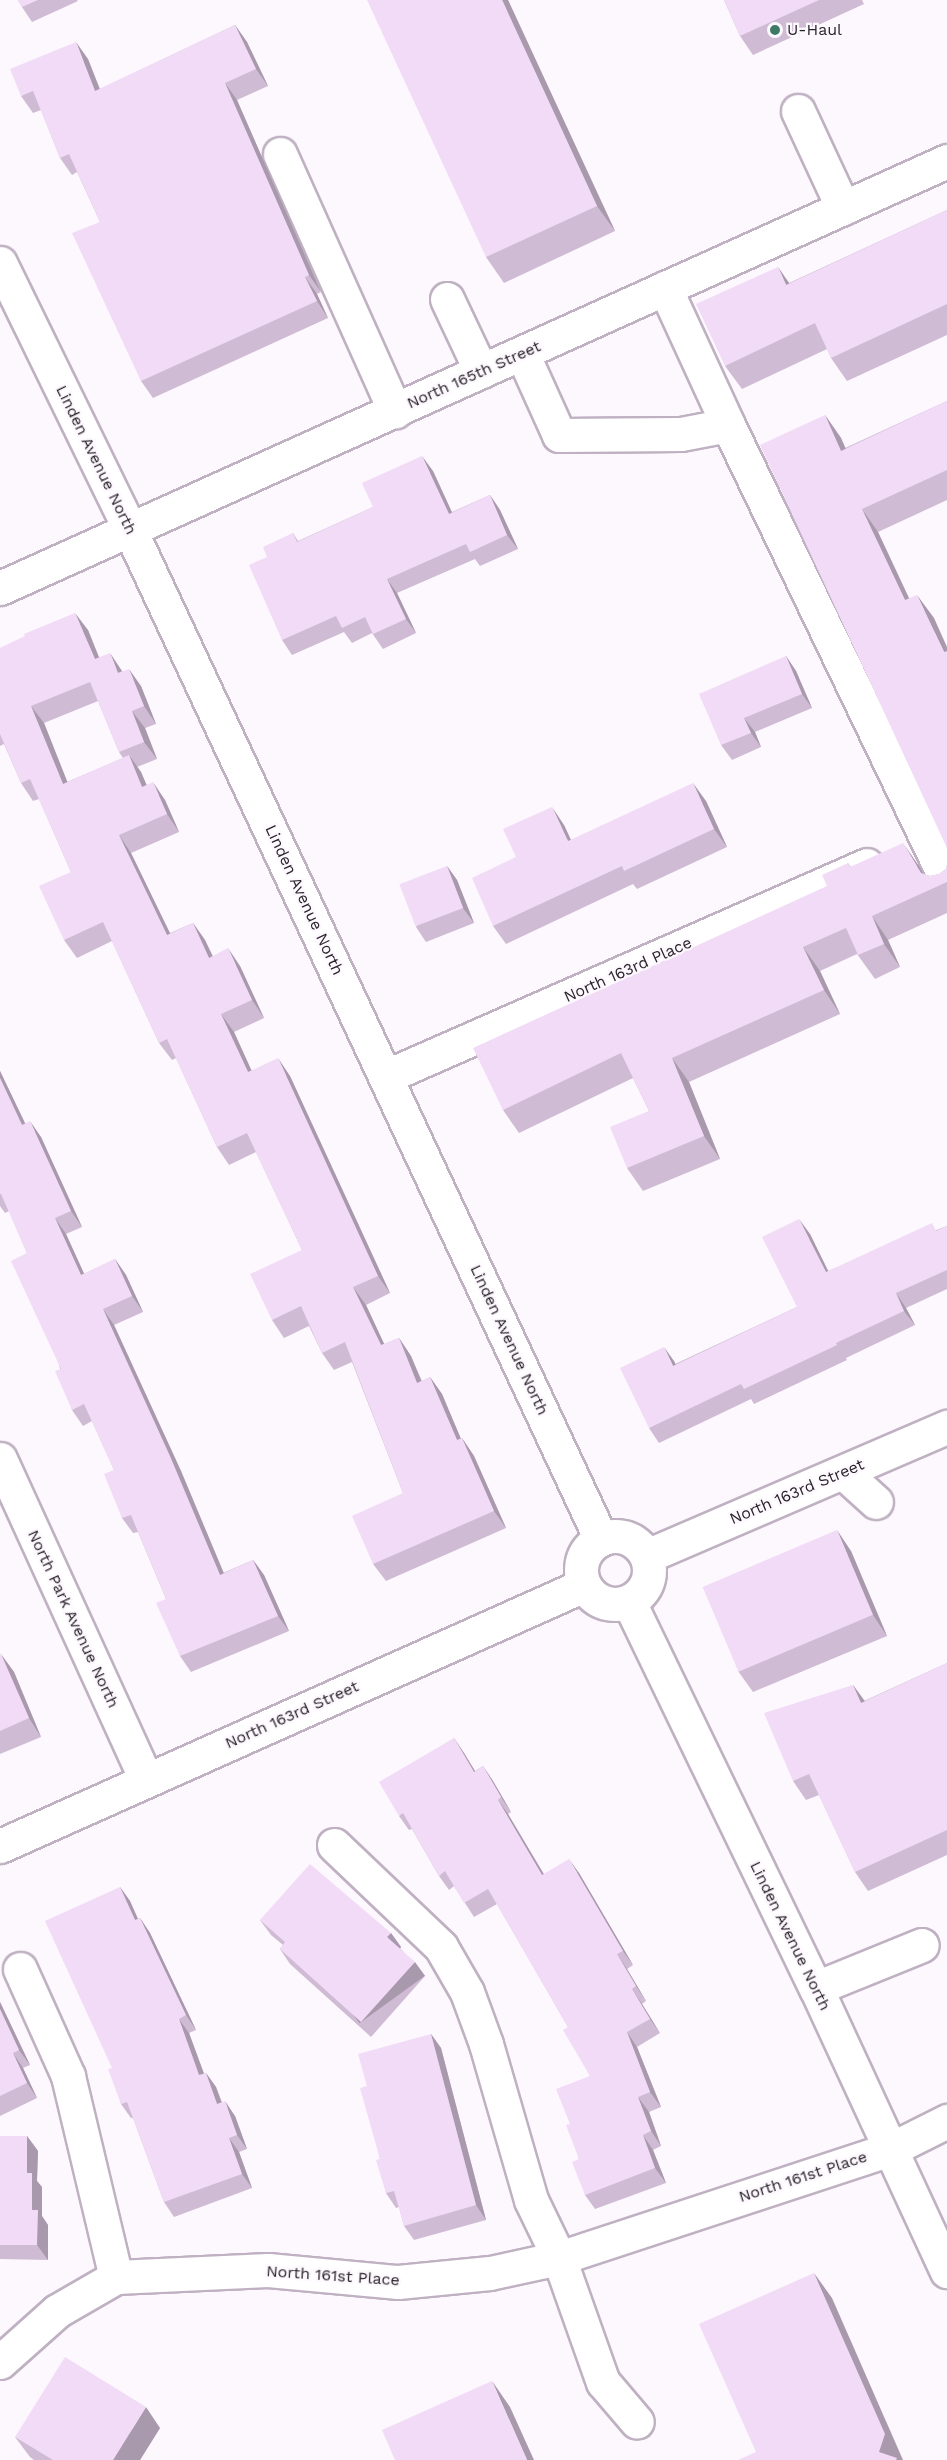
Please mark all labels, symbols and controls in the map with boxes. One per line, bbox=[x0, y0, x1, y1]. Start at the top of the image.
place label: U-Haul bbox=[787, 20, 842, 40]
marker: U-Haul bbox=[768, 23, 782, 37]
street label: North 165th Street bbox=[404, 337, 544, 413]
street label: Linden Avenue North bbox=[51, 382, 141, 538]
street label: Linden Avenue North bbox=[261, 822, 347, 978]
street label: North 163rd Place bbox=[561, 933, 695, 1007]
street label: Linden Avenue North bbox=[466, 1262, 552, 1418]
street label: North 163rd Street bbox=[727, 1455, 867, 1529]
street label: North Park Avenue North bbox=[23, 1527, 123, 1711]
street label: North 163rd Street bbox=[222, 1677, 362, 1753]
street label: Linden Avenue North bbox=[745, 1858, 835, 2014]
street label: North 161st Place bbox=[736, 2147, 870, 2207]
street label: North 161st Place bbox=[265, 2262, 401, 2290]

